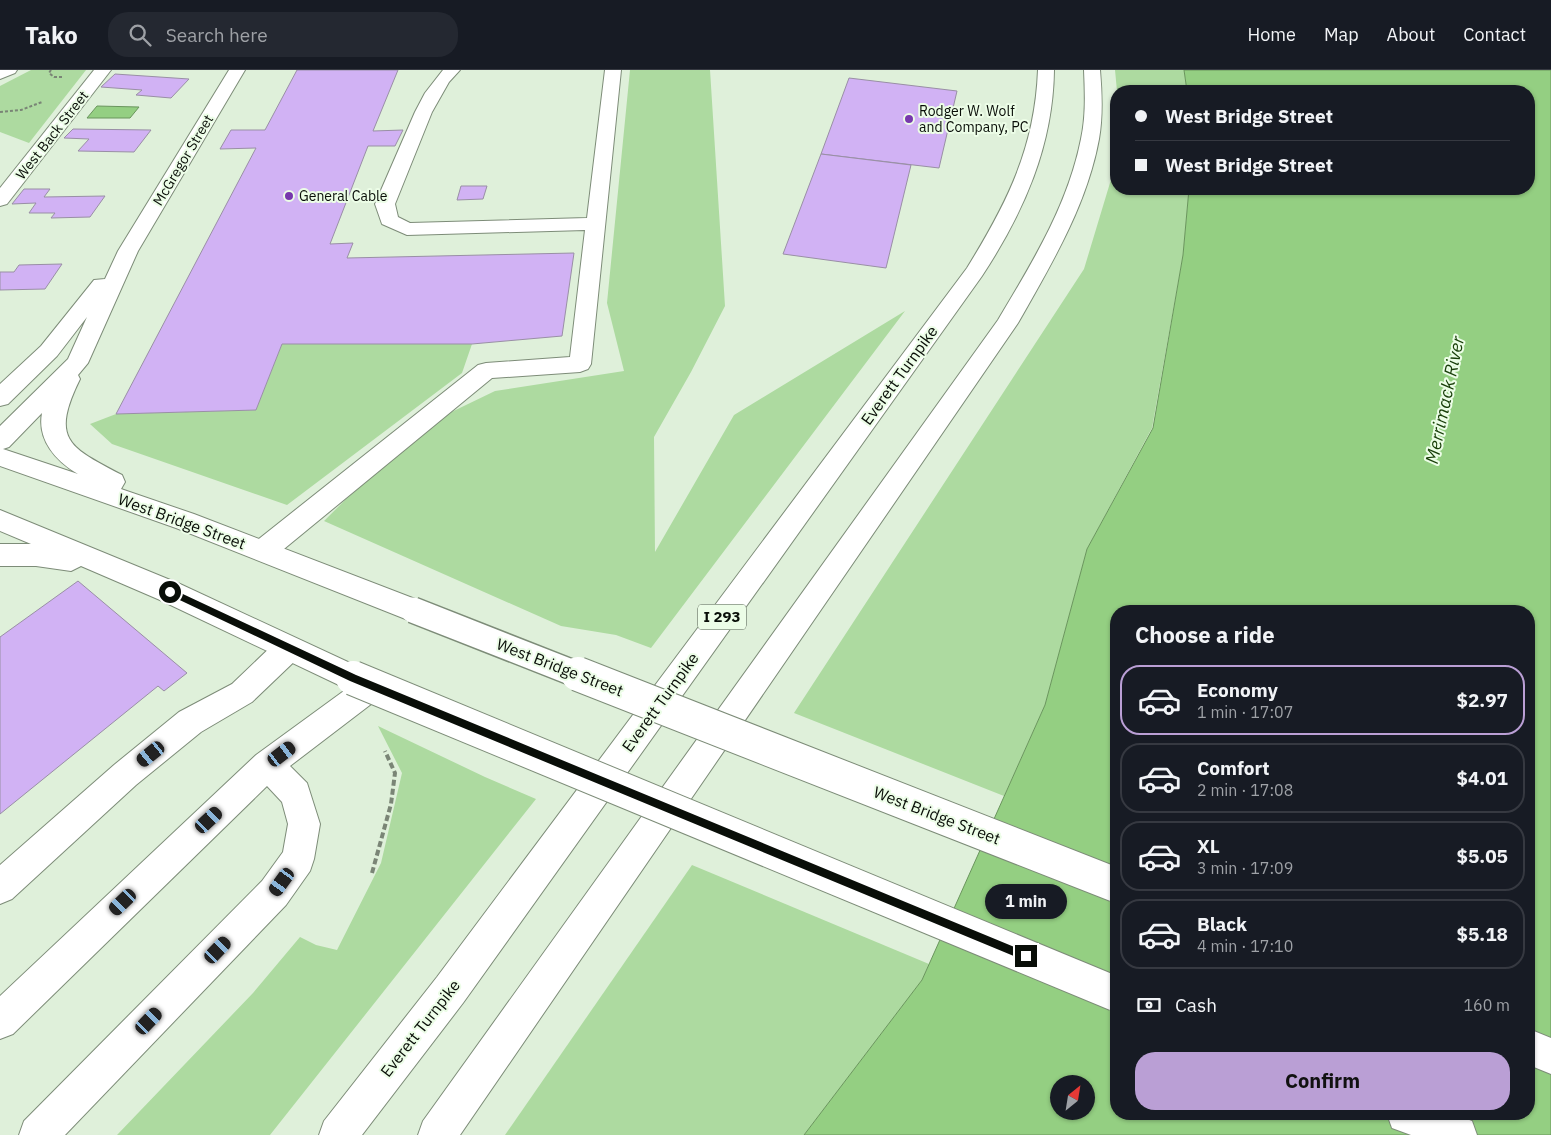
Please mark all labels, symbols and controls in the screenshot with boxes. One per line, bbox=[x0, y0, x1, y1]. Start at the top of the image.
search box bbox=[108, 12, 458, 57]
text: Tako bbox=[25, 19, 78, 51]
icon: search bbox=[126, 21, 154, 49]
text: Search here bbox=[166, 23, 268, 47]
text: Home bbox=[1248, 23, 1296, 46]
text: Map bbox=[1324, 23, 1359, 46]
text: About bbox=[1387, 23, 1435, 46]
text: Contact bbox=[1463, 23, 1526, 46]
street label: West Back Street bbox=[12, 87, 92, 183]
place label: Rodger W. Wolf and Company, PC bbox=[919, 102, 1029, 136]
text: West Bridge Street bbox=[1165, 104, 1333, 128]
street label: McGregor Street bbox=[149, 111, 217, 209]
marker: Rodger W. Wolf and Company, PC bbox=[903, 113, 915, 125]
text: West Bridge Street bbox=[1165, 153, 1333, 177]
place label: General Cable bbox=[299, 187, 388, 205]
marker: General Cable bbox=[283, 190, 295, 202]
street label: Everett Turnpike bbox=[856, 321, 942, 429]
water label: Merrimack River bbox=[1420, 334, 1469, 466]
street label: West Bridge Street bbox=[115, 489, 249, 553]
route start bbox=[159, 581, 181, 603]
road number: I 293 bbox=[698, 604, 746, 630]
text: Choose a ride bbox=[1135, 620, 1275, 649]
street label: West Bridge Street bbox=[494, 634, 626, 700]
street label: Everett Turnpike bbox=[617, 648, 703, 756]
icon: car bbox=[1137, 678, 1182, 723]
text: Economy bbox=[1197, 678, 1278, 702]
text: $2.97 bbox=[1456, 688, 1508, 712]
text: 1 min · 17:07 bbox=[1197, 702, 1293, 722]
car bbox=[134, 739, 167, 769]
car bbox=[265, 739, 298, 769]
icon: car bbox=[1137, 756, 1182, 801]
text: Comfort bbox=[1197, 756, 1270, 780]
text: $4.01 bbox=[1456, 766, 1508, 790]
text: 2 min · 17:08 bbox=[1197, 780, 1293, 800]
street label: West Bridge Street bbox=[871, 782, 1003, 848]
car bbox=[192, 804, 225, 836]
icon: car bbox=[1137, 834, 1182, 879]
text: XL bbox=[1197, 834, 1220, 858]
text: $5.05 bbox=[1456, 844, 1508, 868]
text: 3 min · 17:09 bbox=[1197, 858, 1293, 878]
car bbox=[267, 865, 296, 899]
callout: 1 min bbox=[985, 884, 1067, 918]
car bbox=[106, 886, 139, 918]
text: 1 min bbox=[1005, 891, 1047, 911]
icon: car bbox=[1137, 912, 1182, 957]
text: Black bbox=[1197, 912, 1247, 936]
text: $5.18 bbox=[1456, 922, 1508, 946]
car bbox=[202, 934, 233, 966]
text: 4 min · 17:10 bbox=[1197, 936, 1293, 956]
route end bbox=[1015, 945, 1037, 967]
street label: Everett Turnpike bbox=[376, 975, 464, 1081]
icon: cash bbox=[1135, 991, 1163, 1019]
text: Cash bbox=[1175, 993, 1217, 1017]
text: 160 m bbox=[1463, 995, 1510, 1015]
car bbox=[133, 1005, 164, 1037]
button: Confirm bbox=[1135, 1052, 1510, 1110]
north arrow bbox=[1050, 1075, 1095, 1120]
map controls bbox=[1050, 1075, 1095, 1120]

